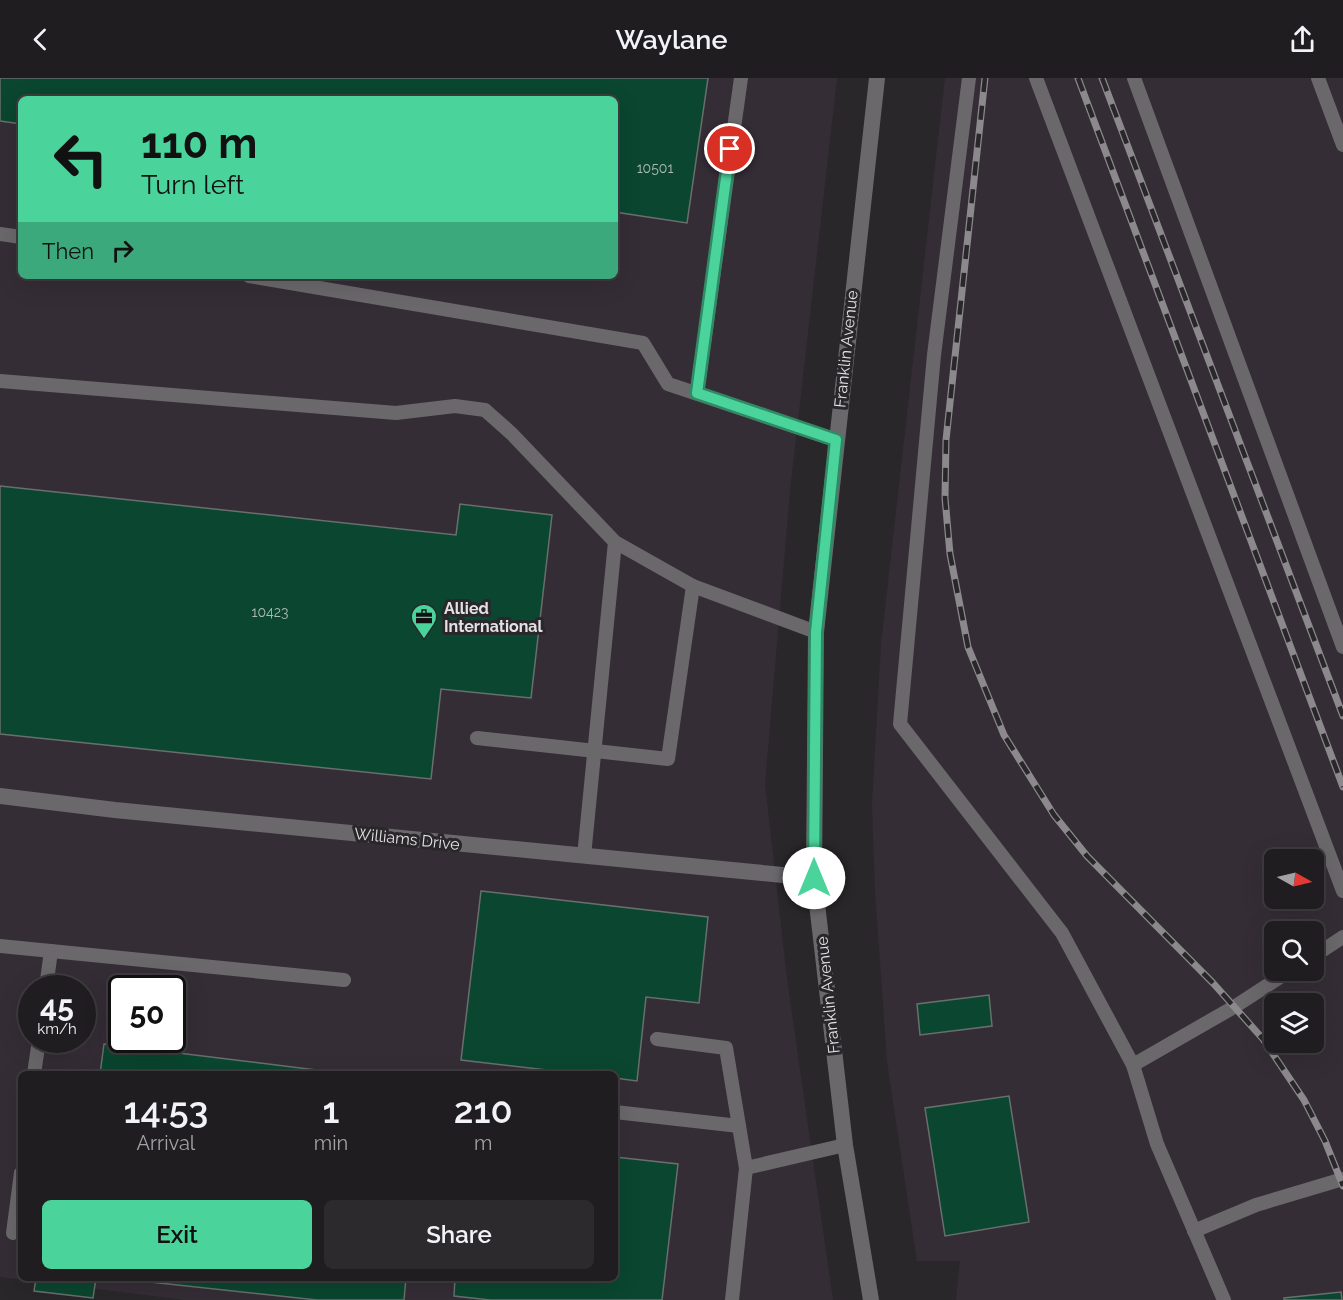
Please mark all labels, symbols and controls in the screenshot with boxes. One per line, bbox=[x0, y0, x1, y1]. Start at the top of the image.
icon: back bbox=[24, 23, 57, 56]
icon: share bbox=[1286, 23, 1319, 56]
text: Waylane bbox=[616, 24, 727, 55]
text: 110 m bbox=[141, 119, 257, 168]
icon: left bbox=[42, 120, 120, 198]
pin bbox=[704, 123, 755, 174]
icon: arrive bbox=[713, 132, 746, 165]
house number: 10501 bbox=[637, 160, 673, 176]
text: Turn left bbox=[141, 169, 244, 200]
icon: right bbox=[106, 234, 139, 267]
text: Then bbox=[42, 238, 94, 264]
street label: Franklin Avenue bbox=[830, 289, 862, 409]
place label: Allied International bbox=[444, 599, 544, 636]
office icon: Allied International bbox=[409, 602, 439, 640]
house number: 10423 bbox=[252, 604, 288, 620]
street label: Williams Drive bbox=[353, 824, 461, 854]
position arrow bbox=[782, 846, 846, 910]
north arrow bbox=[1264, 849, 1324, 909]
map controls bbox=[1264, 849, 1324, 1053]
button: search bbox=[1264, 921, 1324, 981]
street label: Franklin Avenue bbox=[812, 935, 844, 1055]
speed limit sign: 50 bbox=[108, 975, 186, 1053]
text: 45 bbox=[40, 989, 74, 1024]
button: layers bbox=[1264, 993, 1324, 1053]
text: km/h bbox=[37, 1020, 77, 1038]
text: 14:53 bbox=[123, 1089, 208, 1131]
text: 1 bbox=[323, 1089, 340, 1131]
text: 210 bbox=[454, 1089, 513, 1131]
text: Arrival bbox=[137, 1131, 195, 1155]
text: min bbox=[314, 1131, 348, 1155]
text: m bbox=[474, 1131, 492, 1155]
button: Exit bbox=[42, 1200, 312, 1269]
button: Share bbox=[324, 1200, 594, 1269]

